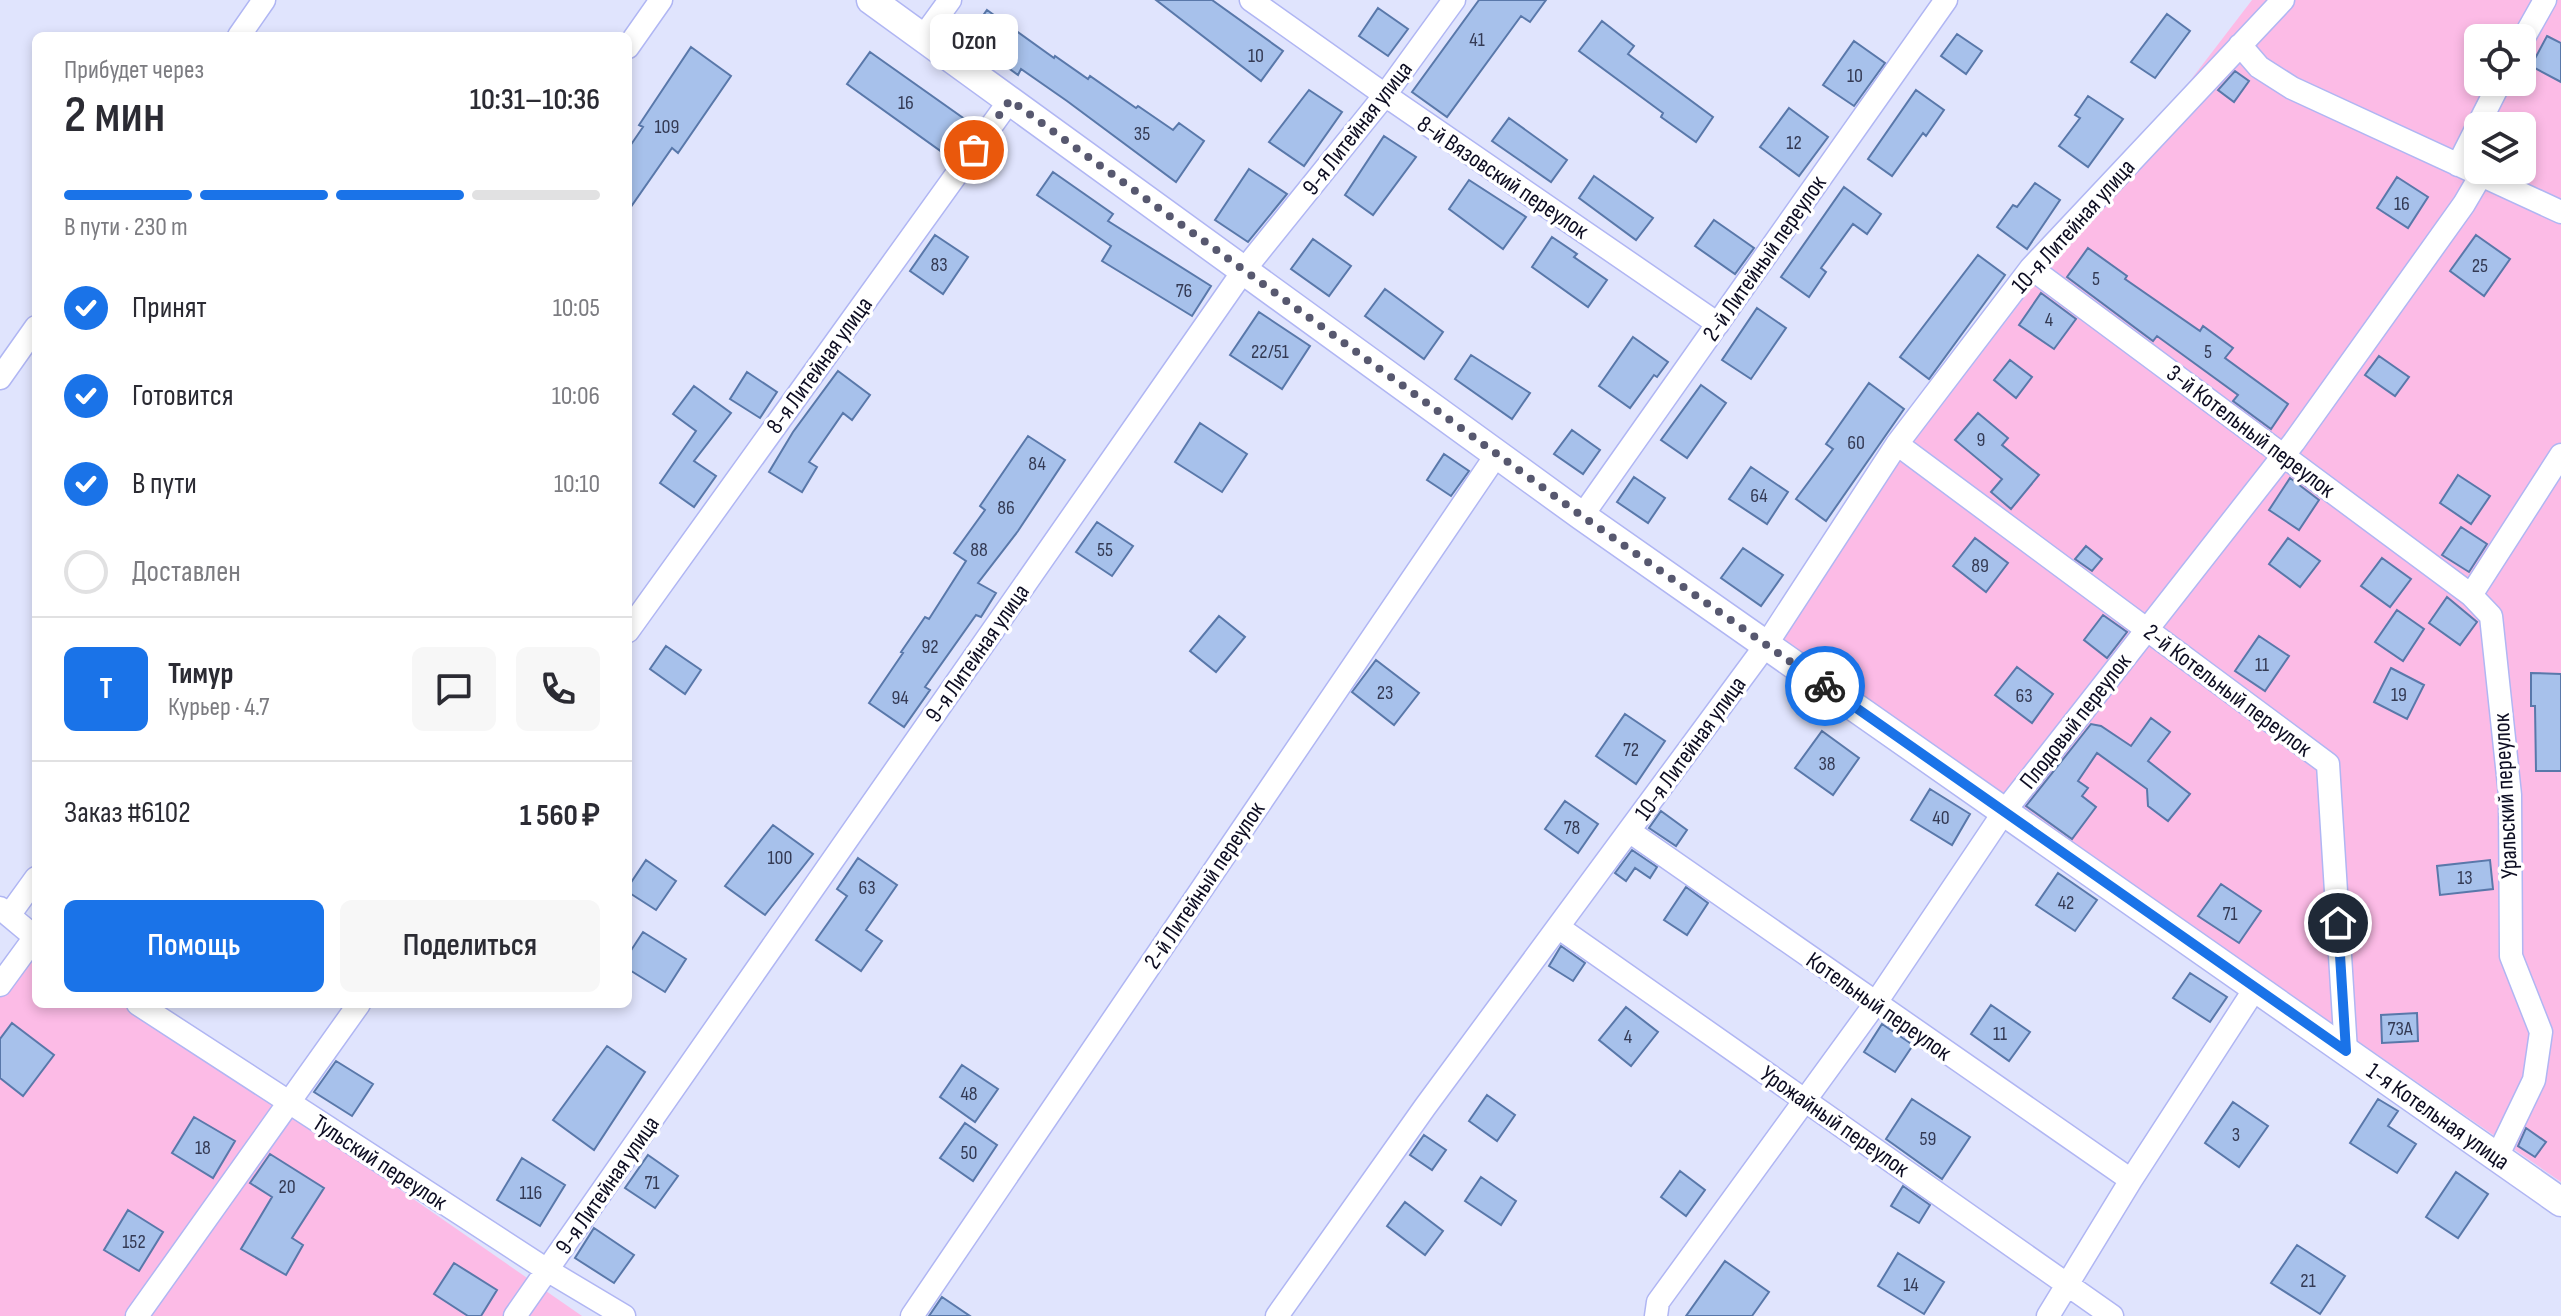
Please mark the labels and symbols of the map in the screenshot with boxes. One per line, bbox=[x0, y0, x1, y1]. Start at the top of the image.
callout: Ozon bbox=[930, 14, 1018, 70]
house number: 41 bbox=[1469, 28, 1485, 52]
house number: 10 bbox=[1248, 44, 1264, 68]
street label: 9-я Литейная улица bbox=[1296, 55, 1419, 201]
house number: 10 bbox=[1847, 64, 1863, 88]
house number: 16 bbox=[898, 91, 914, 115]
street label: 8-й Вязовский переулок bbox=[1412, 109, 1595, 246]
house number: 109 bbox=[655, 115, 679, 139]
pin bbox=[940, 116, 1008, 184]
house number: 35 bbox=[1134, 122, 1150, 146]
house number: 12 bbox=[1786, 131, 1802, 155]
street label: 10-я Литейная улица bbox=[2005, 153, 2141, 299]
street label: 2-й Литейный переулок bbox=[1696, 169, 1833, 347]
house number: 16 bbox=[2394, 192, 2410, 216]
house number: 83 bbox=[930, 253, 948, 277]
house number: 25 bbox=[2472, 254, 2488, 278]
house number: 5 bbox=[2092, 267, 2100, 291]
house number: 76 bbox=[1176, 279, 1192, 303]
street label: 8-я Литейная улица bbox=[760, 291, 879, 439]
house number: 4 bbox=[2045, 308, 2053, 332]
house number: 22/51 bbox=[1251, 340, 1289, 364]
house number: 5 bbox=[2204, 340, 2212, 364]
street label: 3-й Котельный переулок bbox=[2161, 359, 2341, 505]
house number: 9 bbox=[1977, 428, 1985, 452]
house number: 60 bbox=[1847, 431, 1865, 455]
house number: 84 bbox=[1028, 452, 1046, 476]
house number: 64 bbox=[1750, 484, 1768, 508]
house number: 86 bbox=[997, 496, 1015, 520]
house number: 88 bbox=[970, 538, 988, 562]
house number: 55 bbox=[1097, 538, 1113, 562]
house number: 89 bbox=[1971, 554, 1989, 578]
street label: 9-я Литейная улица bbox=[919, 579, 1036, 728]
street label: 2-й Котельный переулок bbox=[2138, 618, 2318, 764]
house number: 92 bbox=[921, 635, 939, 659]
courier bbox=[1785, 646, 1865, 726]
street label: Плодовый переулок bbox=[2014, 647, 2138, 795]
house number: 11 bbox=[2255, 653, 2269, 677]
street label: 10-я Литейная улица bbox=[1629, 671, 1752, 826]
house number: 23 bbox=[1377, 681, 1393, 705]
house number: 19 bbox=[2391, 683, 2407, 707]
house number: 63 bbox=[2015, 684, 2033, 708]
house number: 94 bbox=[891, 686, 909, 710]
street label: Уральский переулок bbox=[2487, 712, 2524, 879]
house number: 72 bbox=[1623, 738, 1639, 762]
house number: 38 bbox=[1818, 752, 1836, 776]
street label: 2-й Литейный переулок bbox=[1138, 795, 1272, 974]
house number: 40 bbox=[1932, 806, 1950, 830]
house number: 78 bbox=[1564, 816, 1580, 840]
house number: 100 bbox=[768, 846, 792, 870]
house number: 13 bbox=[2457, 866, 2473, 890]
house number: 63 bbox=[858, 876, 876, 900]
pin bbox=[2304, 889, 2372, 957]
house number: 42 bbox=[2058, 891, 2074, 915]
house number: 71 bbox=[2222, 902, 2238, 926]
street label: Котельный переулок bbox=[1801, 946, 1958, 1068]
house number: 73А bbox=[2388, 1017, 2413, 1041]
house number: 11 bbox=[1993, 1022, 2007, 1046]
house number: 4 bbox=[1624, 1025, 1632, 1049]
street label: 1-я Котельная улица bbox=[2361, 1056, 2515, 1176]
street label: Урожайный переулок bbox=[1755, 1059, 1915, 1184]
house number: 48 bbox=[960, 1082, 978, 1106]
street label: Тульский переулок bbox=[307, 1108, 453, 1217]
street label: 9-я Литейная улица bbox=[549, 1111, 666, 1260]
house number: 3 bbox=[2232, 1123, 2240, 1147]
house number: 59 bbox=[1920, 1127, 1936, 1151]
house number: 18 bbox=[195, 1136, 211, 1160]
house number: 50 bbox=[961, 1141, 977, 1165]
house number: 71 bbox=[644, 1171, 660, 1195]
house number: 20 bbox=[278, 1175, 296, 1199]
house number: 116 bbox=[520, 1181, 542, 1205]
house number: 152 bbox=[122, 1230, 146, 1254]
house number: 21 bbox=[2300, 1269, 2316, 1293]
house number: 14 bbox=[1903, 1273, 1919, 1297]

